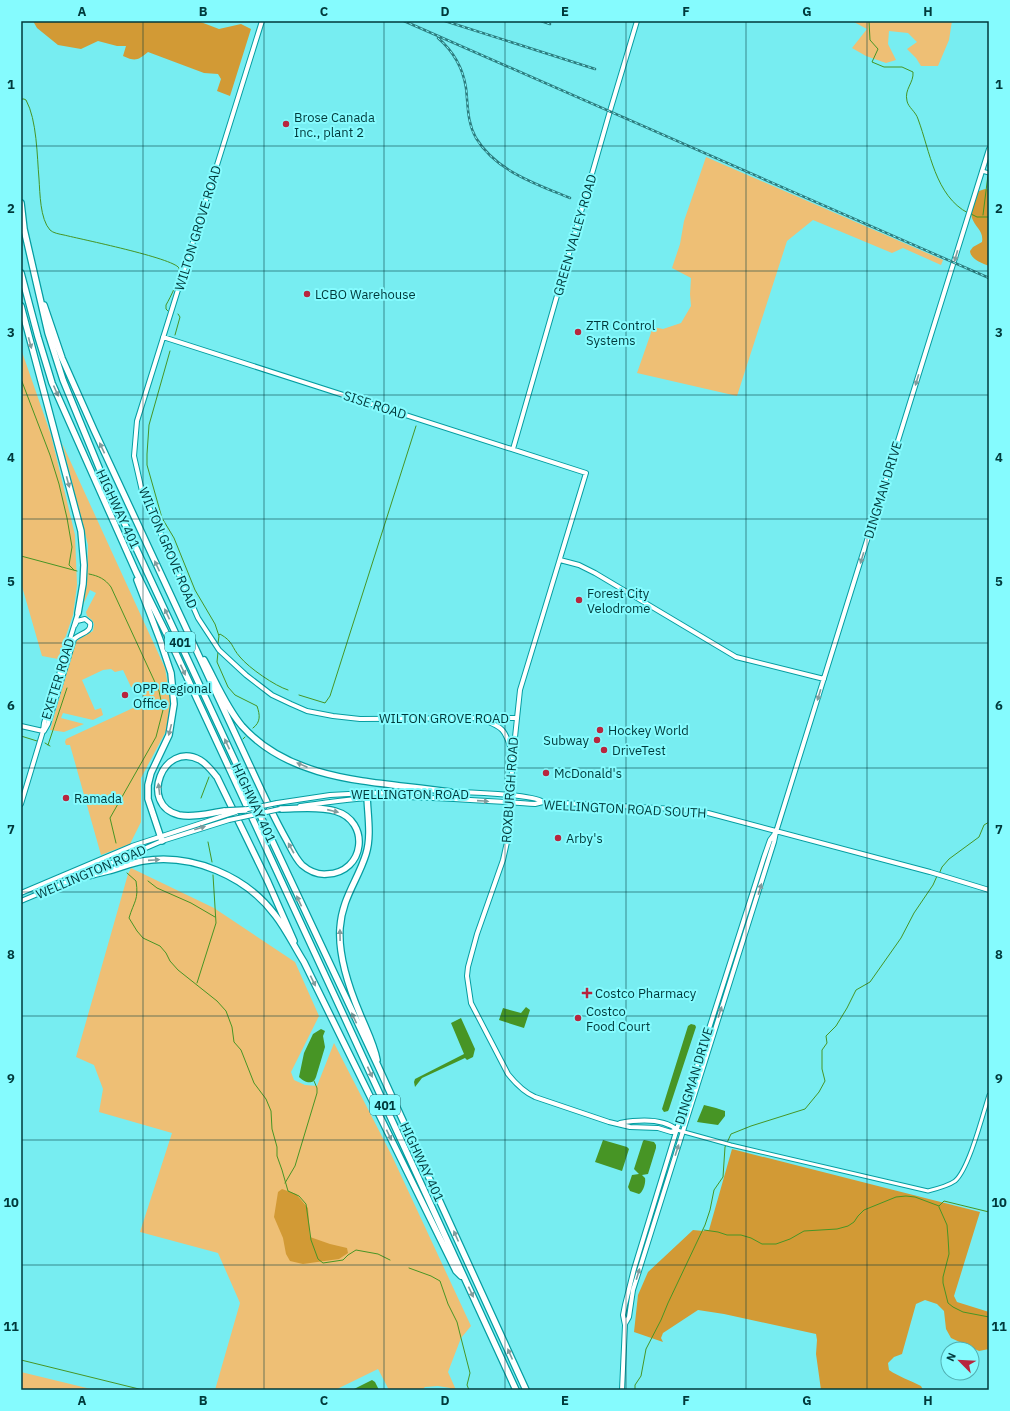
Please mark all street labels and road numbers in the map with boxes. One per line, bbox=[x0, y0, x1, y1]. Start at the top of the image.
street label: WILTON GROVE ROAD bbox=[171, 163, 225, 293]
street label: GREEN VALLEY ROAD bbox=[549, 172, 601, 298]
street label: SISE ROAD bbox=[341, 387, 409, 423]
street label: DINGMAN DRIVE bbox=[860, 439, 906, 541]
street label: HIGHWAY 401 bbox=[92, 466, 144, 552]
street label: WILTON GROVE ROAD bbox=[135, 485, 201, 611]
road number: 401 bbox=[165, 632, 195, 652]
street label: EXETER ROAD bbox=[38, 636, 78, 722]
street label: WILTON GROVE ROAD bbox=[379, 710, 509, 727]
street label: ROXBURGH ROAD bbox=[498, 736, 522, 844]
street label: HIGHWAY 401 bbox=[228, 760, 280, 846]
street label: WELLINGTON ROAD bbox=[351, 786, 469, 803]
street label: WELLINGTON ROAD SOUTH bbox=[543, 796, 707, 822]
street label: WELLINGTON ROAD bbox=[33, 841, 149, 903]
street label: DINGMAN DRIVE bbox=[671, 1025, 717, 1127]
road number: 401 bbox=[370, 1095, 400, 1115]
street label: HIGHWAY 401 bbox=[396, 1119, 448, 1205]

